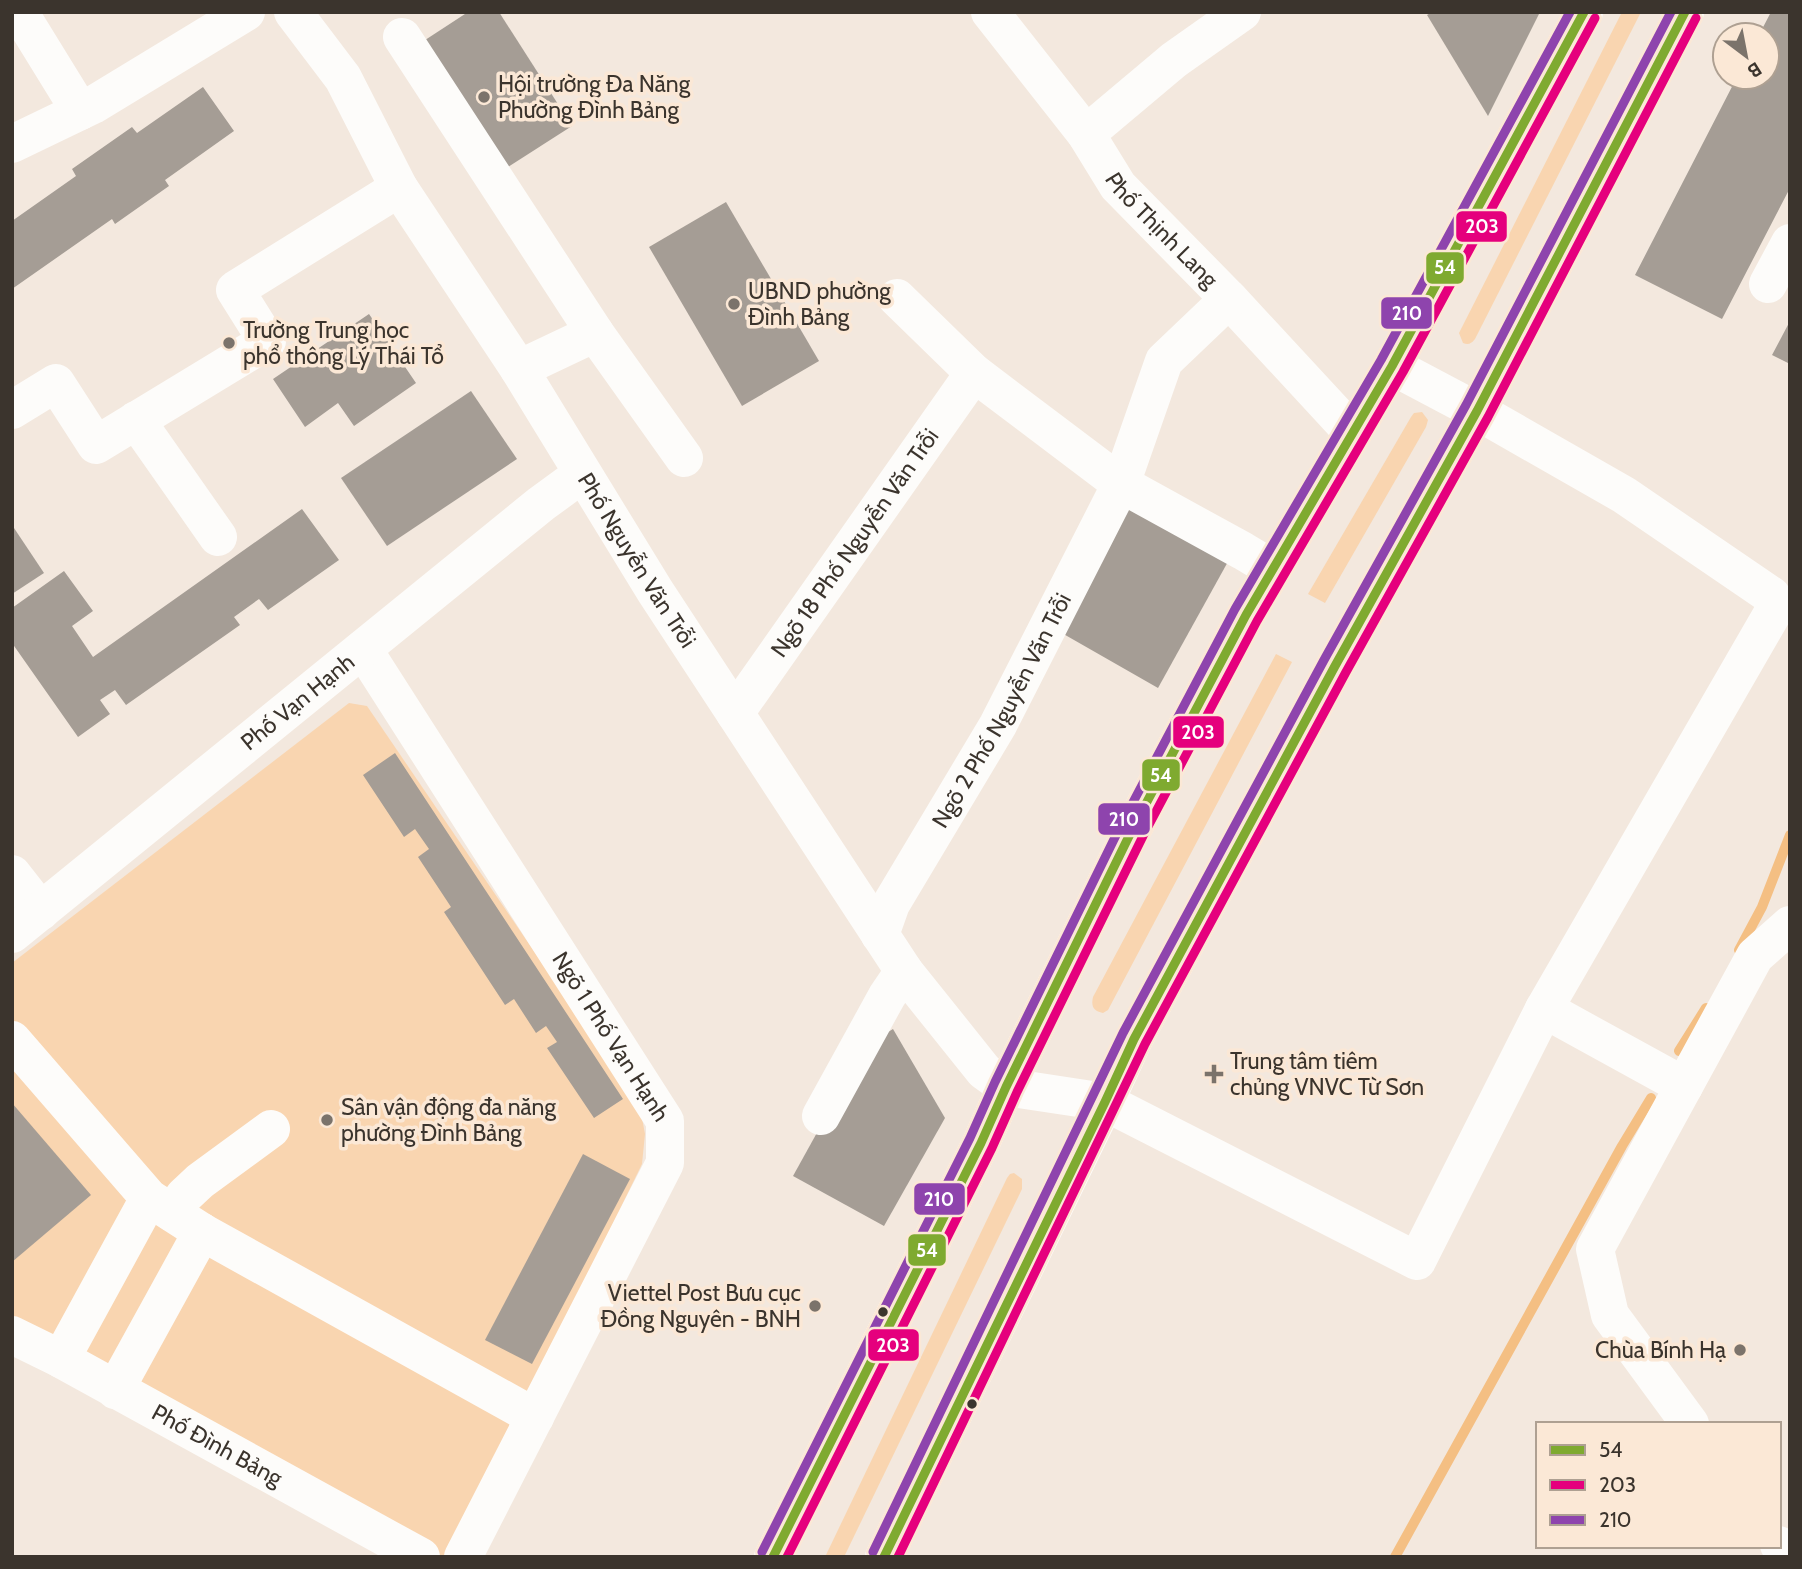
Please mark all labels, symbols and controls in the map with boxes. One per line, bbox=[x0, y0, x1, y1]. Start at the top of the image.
north arrow bbox=[1711, 21, 1781, 91]
text: B bbox=[1744, 57, 1766, 83]
place label: Hội trường Đa Năng Phường Đình Bảng bbox=[498, 70, 691, 124]
marker: Hội trường Đa Năng Phường Đình Bảng bbox=[476, 89, 492, 105]
street label: Phố Thịnh Lang bbox=[1099, 167, 1224, 294]
line badge: 203 bbox=[1455, 210, 1508, 243]
text: 203 bbox=[1465, 215, 1499, 238]
line badge: 54 bbox=[1425, 251, 1465, 285]
text: 54 bbox=[1434, 256, 1456, 279]
place label: UBND phường Đình Bảng bbox=[748, 277, 891, 331]
marker: UBND phường Đình Bảng bbox=[726, 296, 742, 312]
line badge: 210 bbox=[1380, 296, 1433, 330]
text: 210 bbox=[1392, 302, 1422, 325]
place label: Trường Trung học phổ thông Lý Thái Tổ bbox=[243, 316, 444, 370]
marker: Trường Trung học phổ thông Lý Thái Tổ bbox=[221, 335, 237, 351]
street label: Ngõ 18 Phố Nguyễn Văn Trỗi bbox=[765, 423, 945, 662]
street label: Phố Nguyễn Văn Trỗi bbox=[572, 468, 702, 653]
street label: Ngõ 2 Phố Nguyễn Văn Trỗi bbox=[926, 588, 1077, 833]
street label: Phố Vạn Hạnh bbox=[235, 648, 360, 756]
line badge: 203 bbox=[1172, 715, 1225, 749]
text: 203 bbox=[1181, 721, 1215, 744]
line badge: 54 bbox=[1141, 758, 1181, 792]
text: 54 bbox=[1150, 764, 1172, 787]
line badge: 210 bbox=[1097, 802, 1151, 836]
text: 210 bbox=[1109, 808, 1139, 831]
street label: Ngõ 1 Phố Vạn Hạnh bbox=[546, 946, 675, 1126]
place label: Trung tâm tiêm chủng VNVC Từ Sơn bbox=[1230, 1047, 1424, 1101]
marker: Trung tâm tiêm chủng VNVC Từ Sơn bbox=[1204, 1064, 1224, 1084]
place label: Sân vận động đa năng phường Đình Bảng bbox=[341, 1093, 556, 1147]
marker: Sân vận động đa năng phường Đình Bảng bbox=[319, 1112, 335, 1128]
line badge: 210 bbox=[913, 1182, 966, 1216]
text: 210 bbox=[924, 1188, 954, 1211]
line badge: 54 bbox=[907, 1233, 947, 1267]
text: 54 bbox=[916, 1239, 938, 1262]
place label: Viettel Post Bưu cục Đồng Nguyên - BNH bbox=[600, 1279, 801, 1333]
marker: Viettel Post Bưu cục Đồng Nguyên - BNH bbox=[807, 1298, 823, 1314]
unlabelled marker bbox=[876, 1305, 890, 1319]
line badge: 203 bbox=[867, 1328, 920, 1362]
text: 203 bbox=[876, 1334, 910, 1357]
place label: Chùa Bính Hạ bbox=[1595, 1336, 1726, 1364]
marker: Chùa Bính Hạ bbox=[1732, 1342, 1748, 1358]
unlabelled marker bbox=[965, 1397, 979, 1411]
street label: Phố Đình Bảng bbox=[147, 1398, 288, 1492]
legend bbox=[1536, 1422, 1781, 1548]
text: 54 bbox=[1599, 1437, 1623, 1462]
text: 203 bbox=[1599, 1472, 1636, 1497]
text: 210 bbox=[1599, 1507, 1632, 1532]

